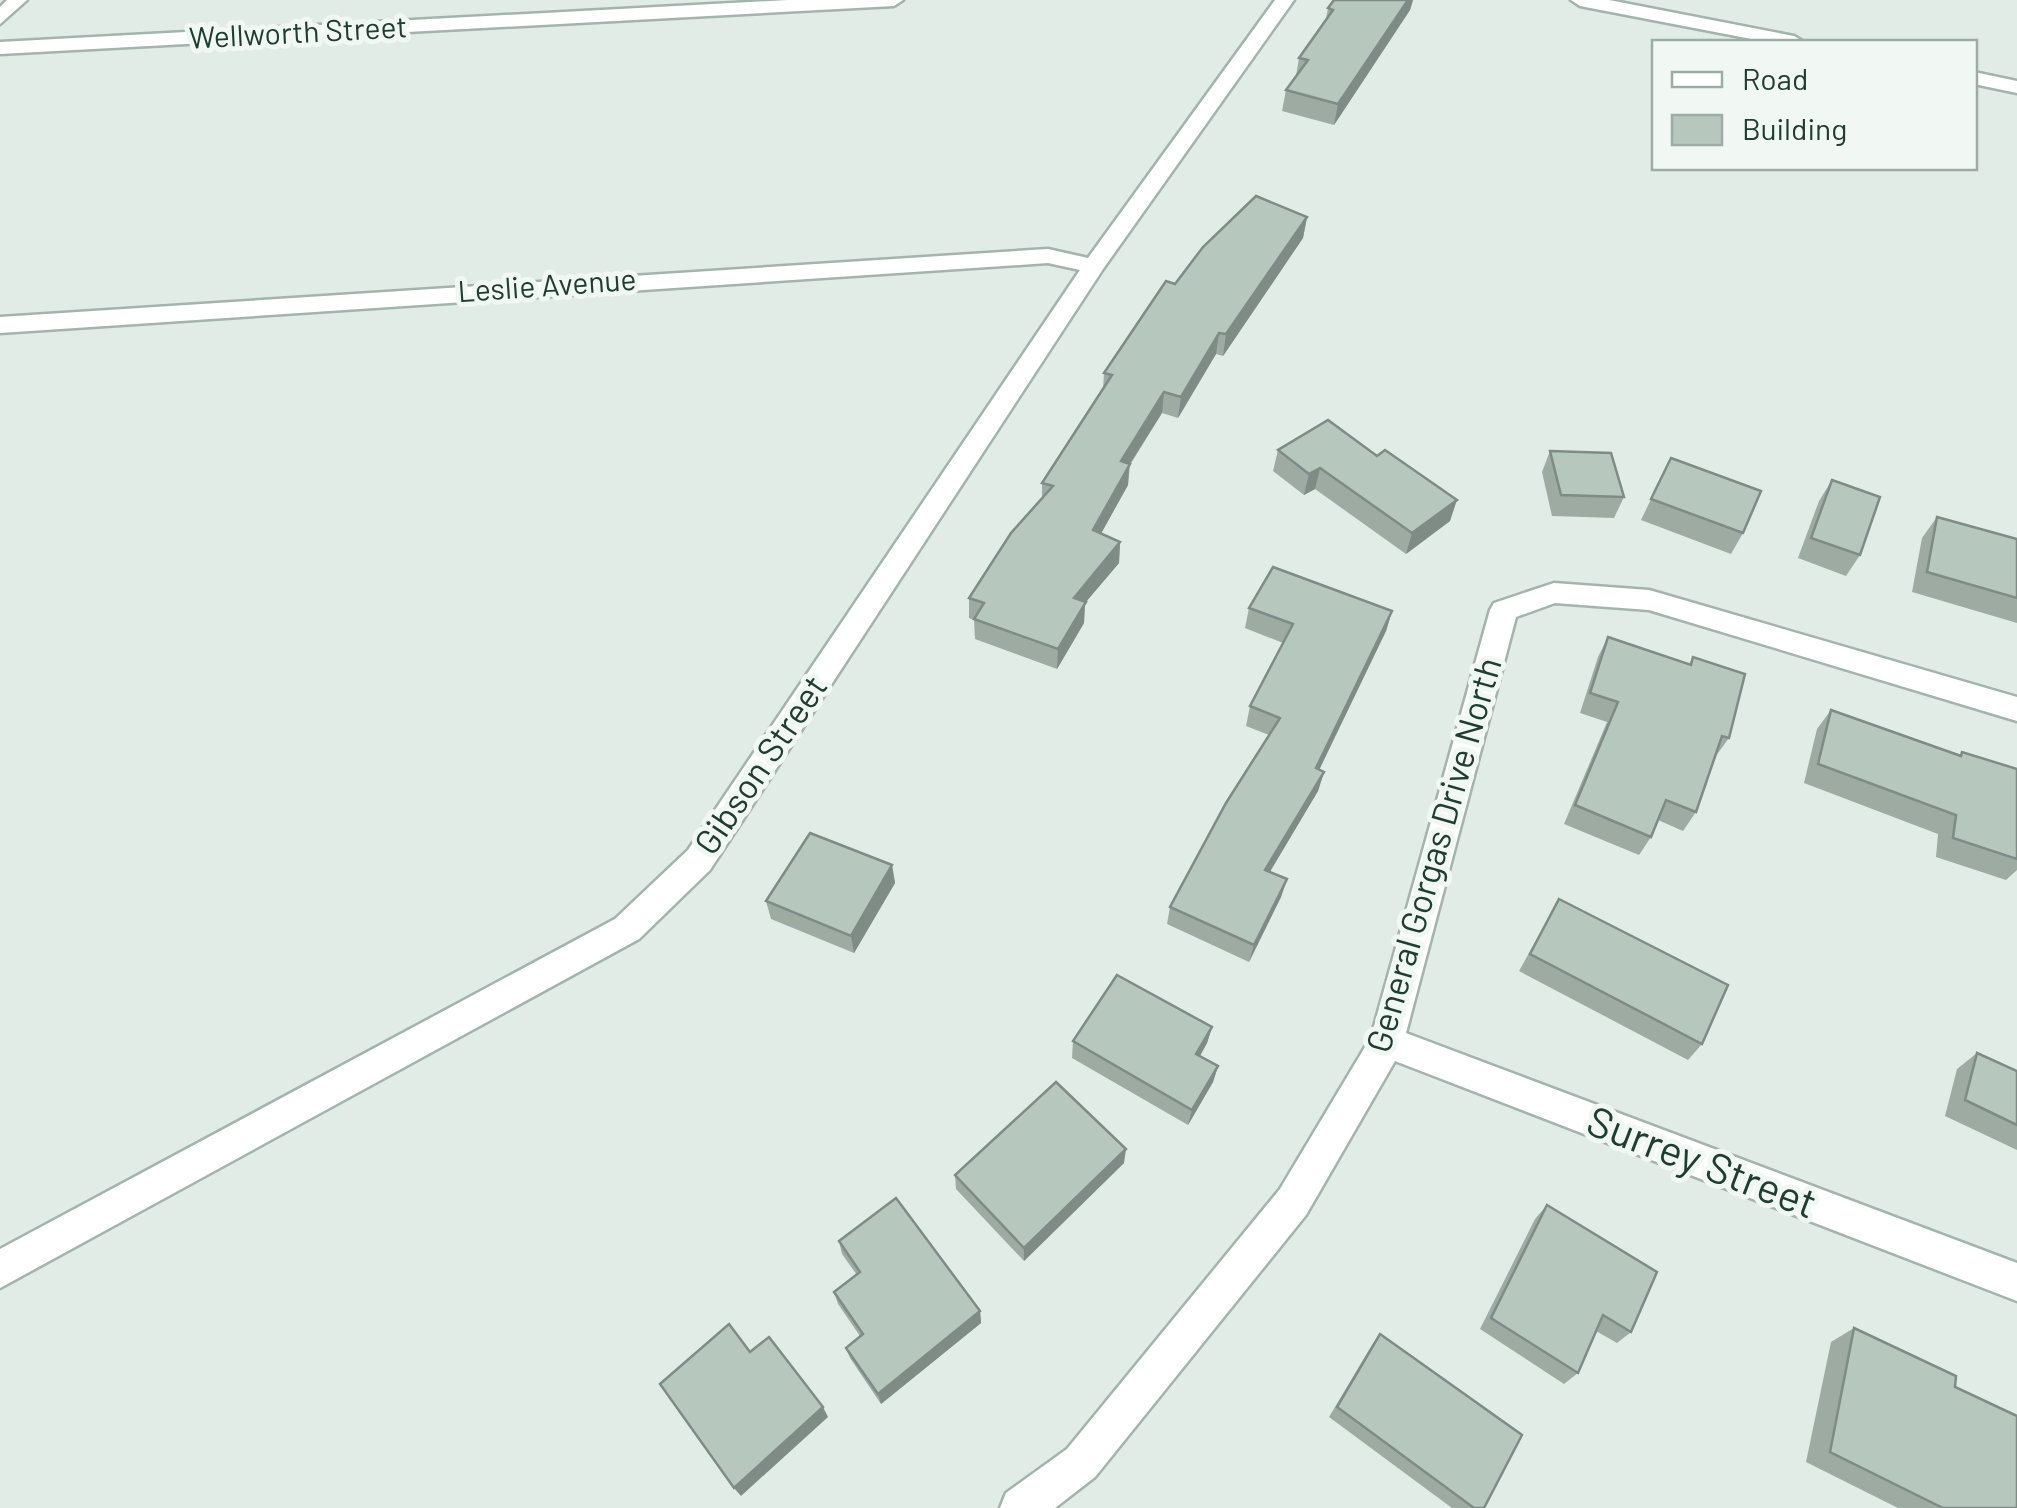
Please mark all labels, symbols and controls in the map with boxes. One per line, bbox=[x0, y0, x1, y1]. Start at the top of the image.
street label: Wellworth Street bbox=[188, 7, 408, 55]
legend bbox=[1652, 40, 1977, 170]
text: Road bbox=[1742, 60, 1808, 96]
text: Building bbox=[1742, 110, 1847, 146]
street label: Leslie Avenue bbox=[456, 260, 637, 308]
street label: General Gorgas Drive North bbox=[1356, 652, 1509, 1057]
street label: Gibson Street bbox=[684, 666, 835, 861]
street label: Surrey Street bbox=[1581, 1093, 1824, 1228]

